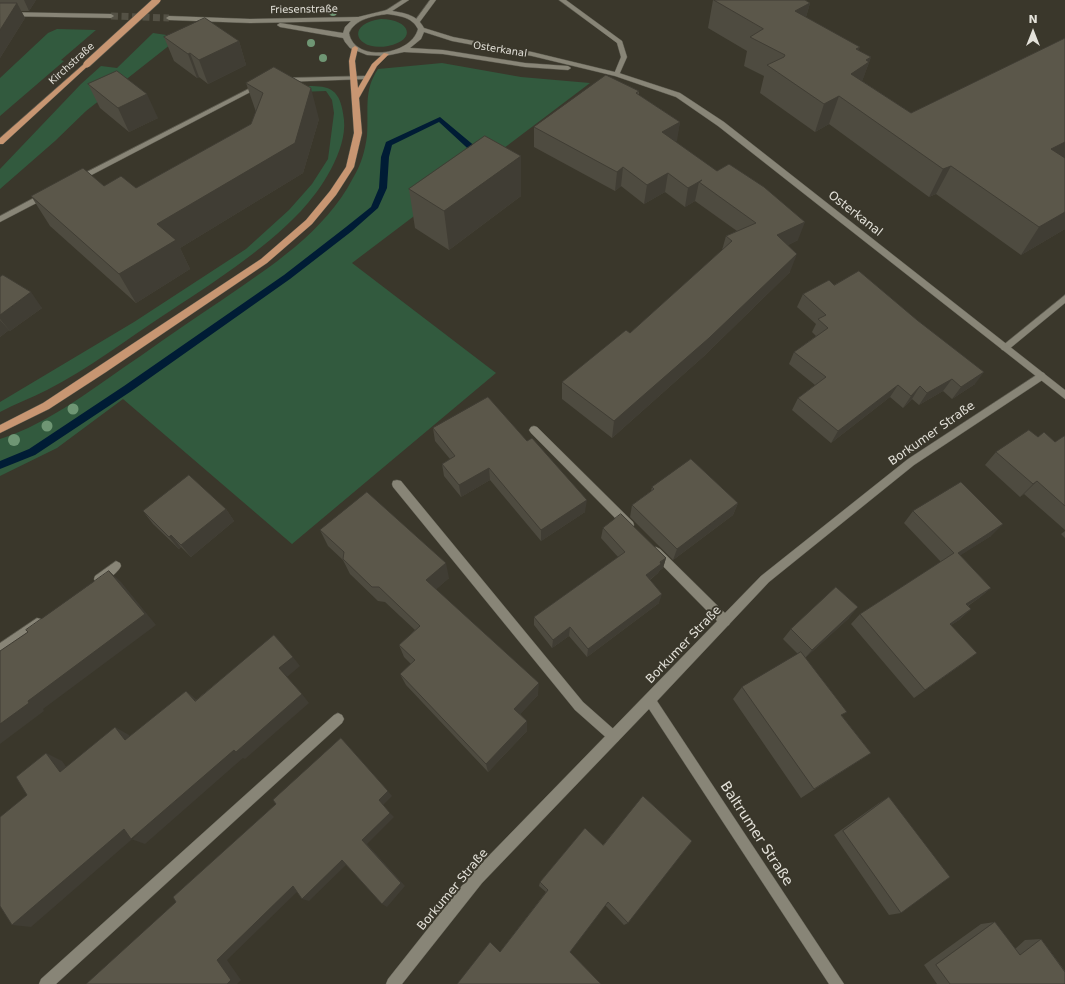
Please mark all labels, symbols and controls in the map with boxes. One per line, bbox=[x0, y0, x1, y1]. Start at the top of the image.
street label: Friesenstraße bbox=[270, 3, 338, 17]
north arrow bbox=[1013, 12, 1053, 52]
text: N bbox=[1028, 13, 1038, 26]
street label: Osterkanal bbox=[472, 40, 528, 60]
street label: Kirchstraße bbox=[47, 41, 97, 87]
street label: Osterkanal bbox=[825, 188, 885, 240]
street label: Borkumer Straße bbox=[886, 399, 978, 469]
street label: Borkumer Straße bbox=[643, 603, 725, 687]
street label: Baltrumer Straße bbox=[716, 779, 796, 889]
street label: Borkumer Straße bbox=[415, 846, 491, 934]

